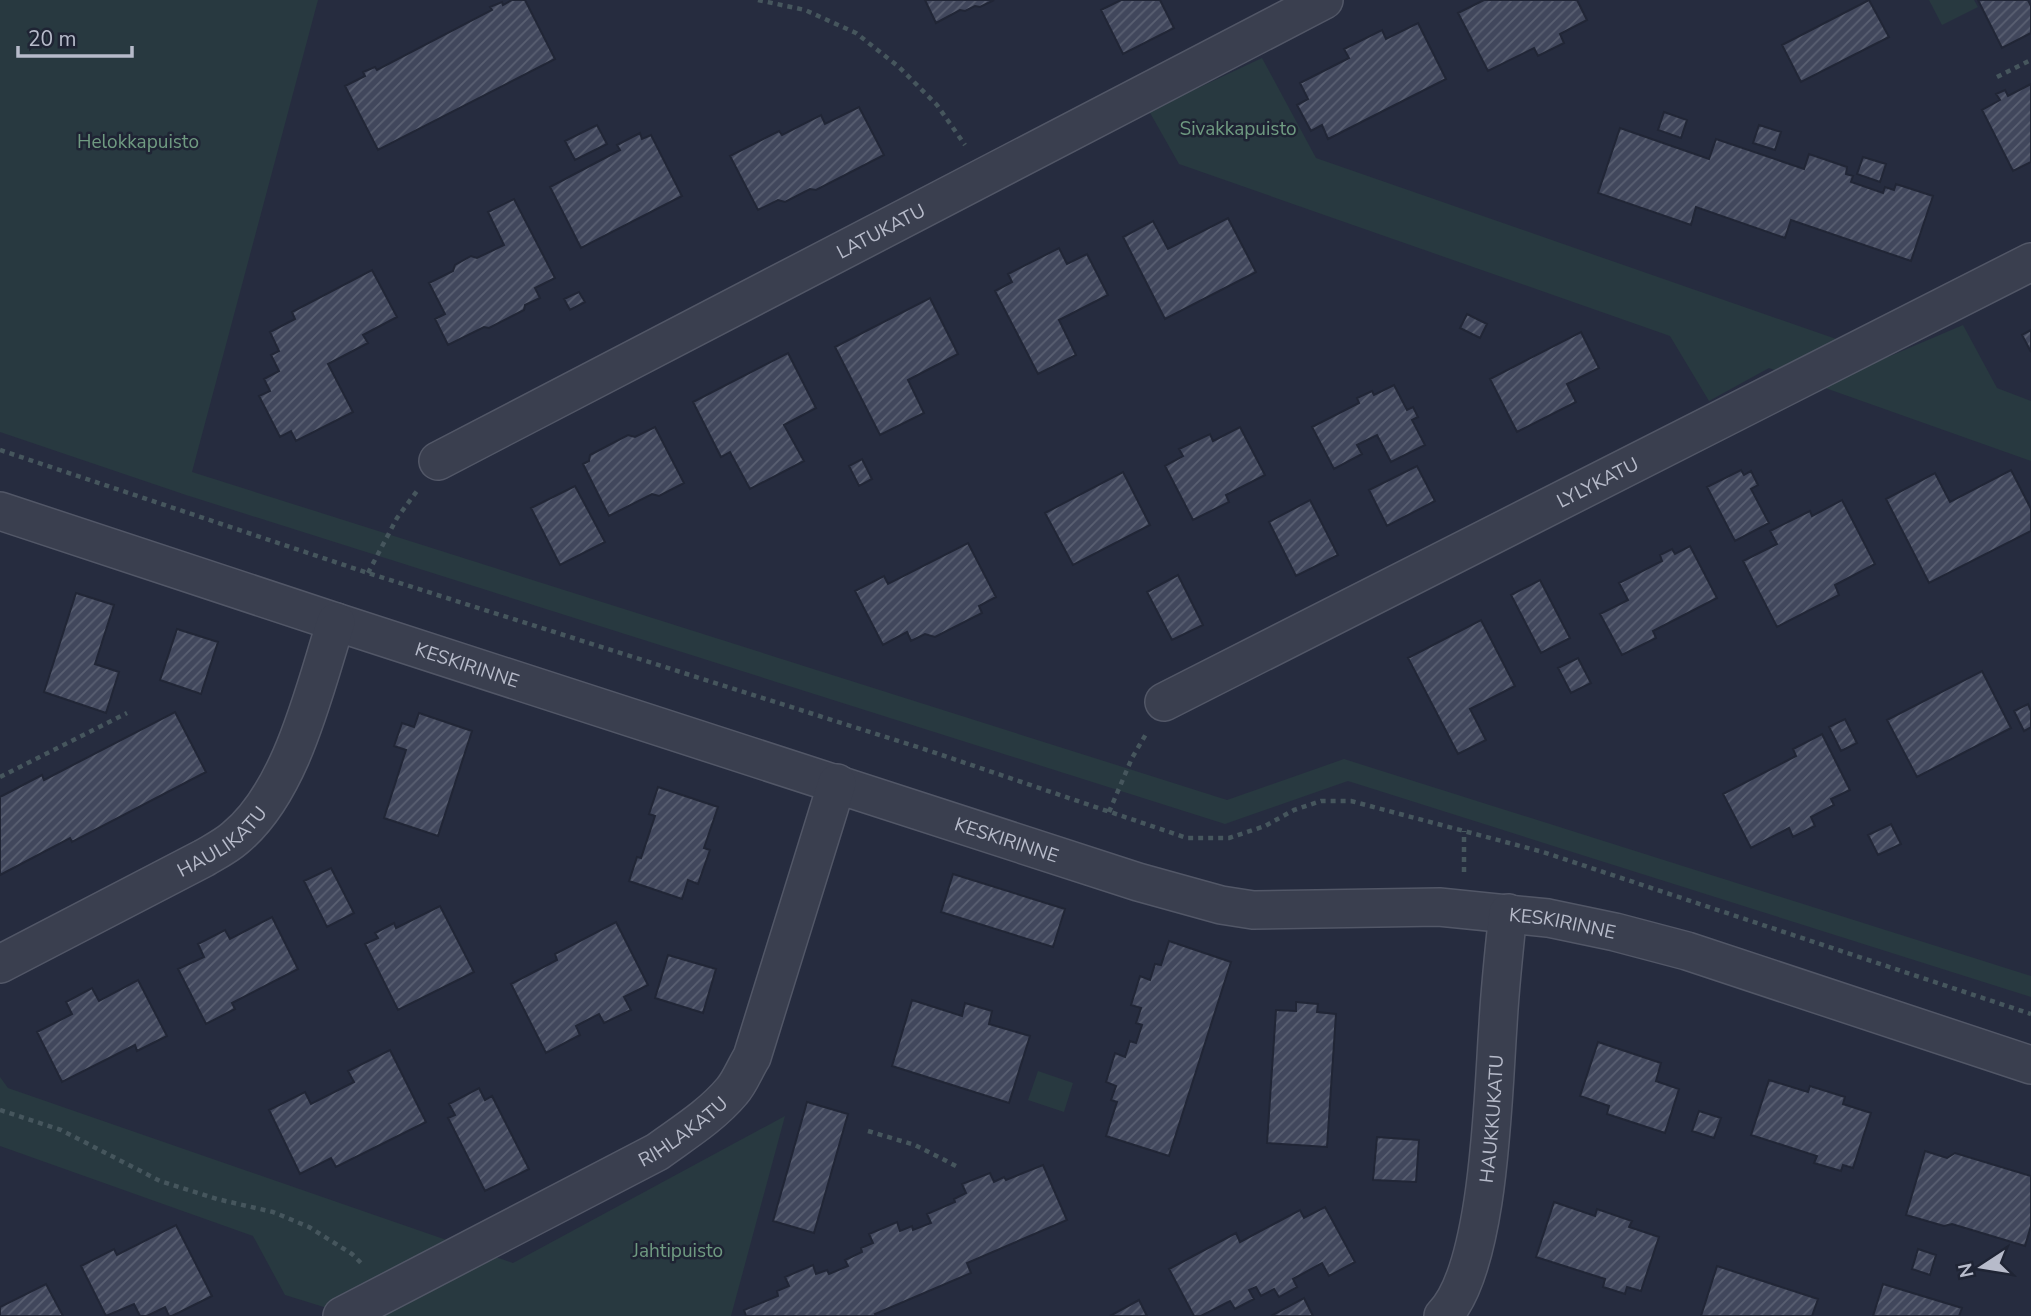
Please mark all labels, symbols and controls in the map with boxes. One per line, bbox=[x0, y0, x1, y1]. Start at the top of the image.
scale bar bbox=[18, 14, 131, 58]
text: 20 m bbox=[28, 25, 77, 53]
park label: Sivakkapuisto bbox=[1179, 116, 1297, 142]
park label: Helokkapuisto bbox=[77, 129, 199, 155]
street label: LATUKATU bbox=[832, 198, 930, 265]
street label: LYLYKATU bbox=[1552, 451, 1643, 515]
street label: KESKIRINNE bbox=[412, 637, 522, 695]
street label: HAULIKATU bbox=[173, 801, 273, 884]
street label: KESKIRINNE bbox=[951, 811, 1062, 869]
street label: KESKIRINNE bbox=[1508, 902, 1618, 946]
street label: HAUKKUKATU bbox=[1474, 1054, 1510, 1184]
street label: RIHLAKATU bbox=[634, 1091, 734, 1173]
north arrow bbox=[1947, 1232, 2017, 1302]
park label: Jahtipuisto bbox=[632, 1238, 723, 1264]
text: N bbox=[1952, 1261, 1981, 1280]

